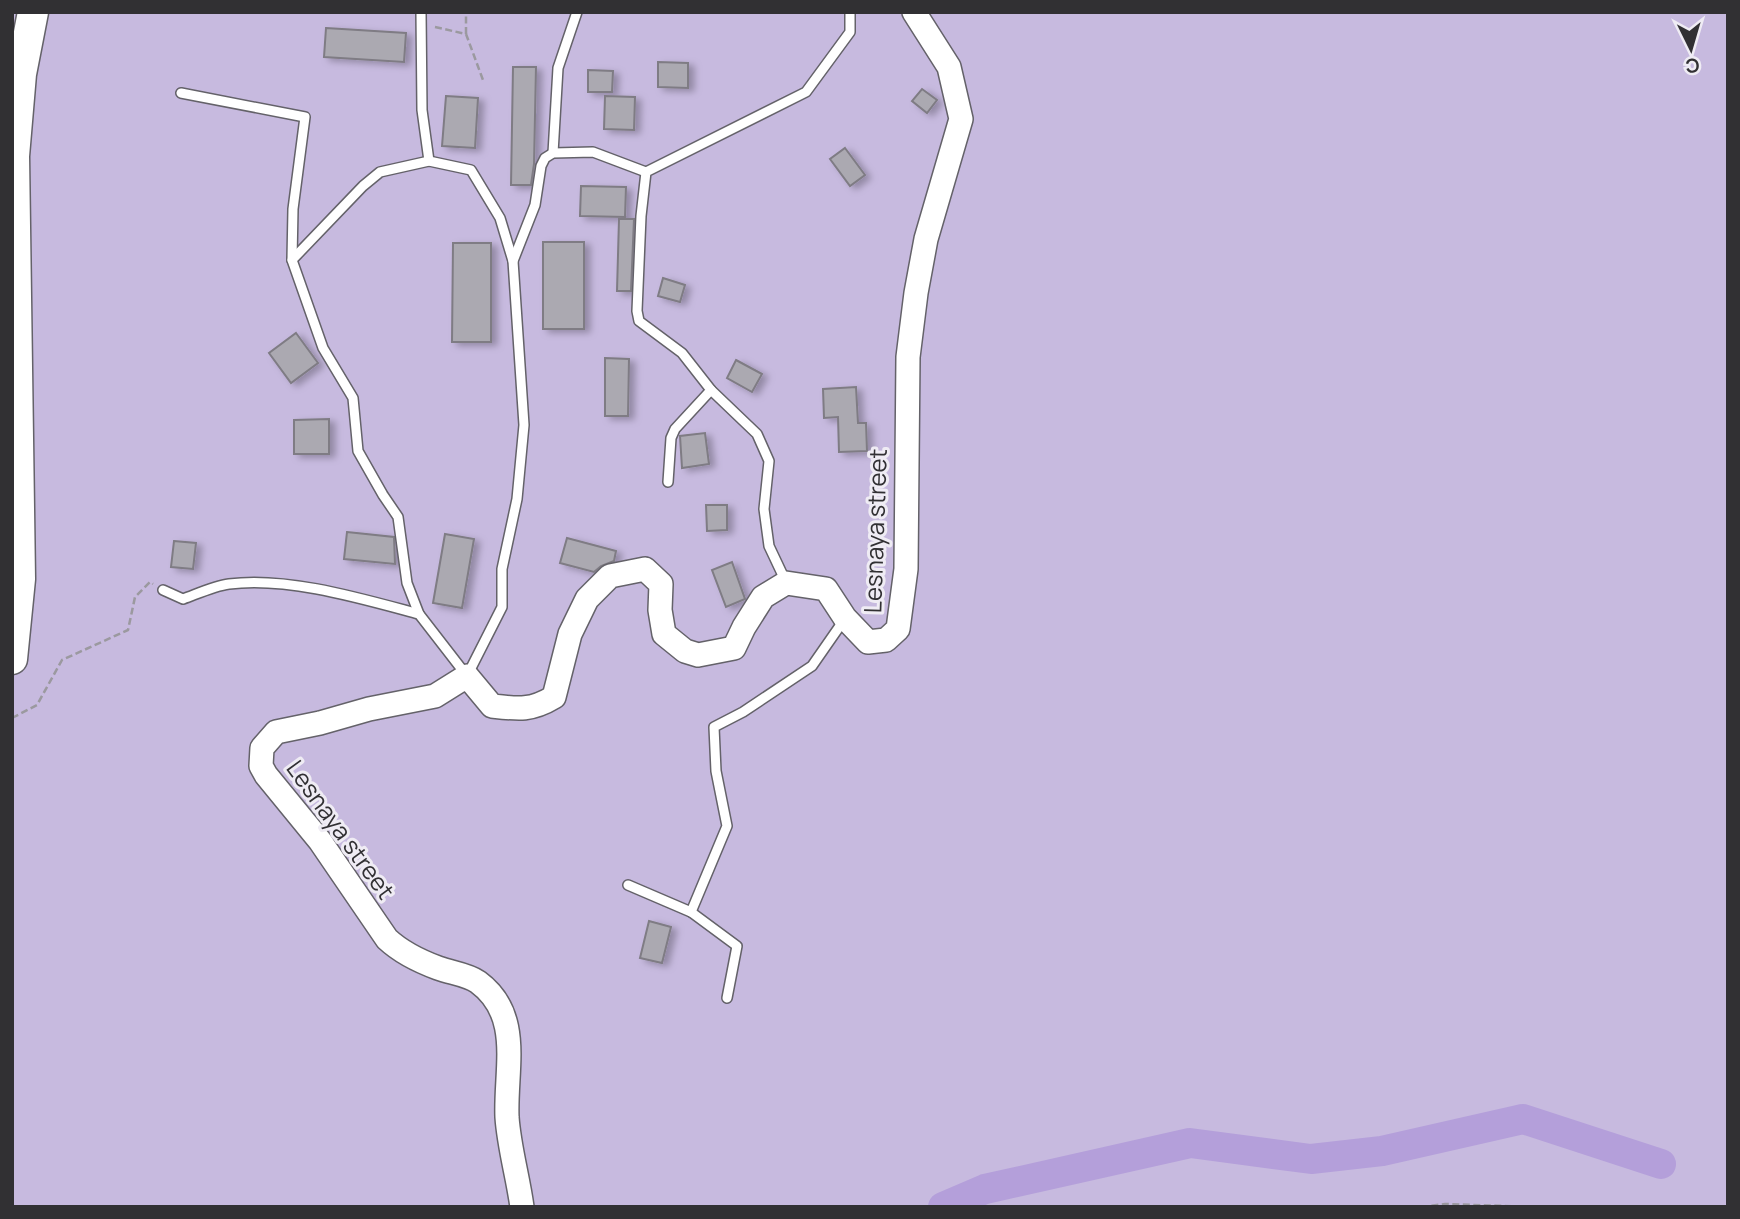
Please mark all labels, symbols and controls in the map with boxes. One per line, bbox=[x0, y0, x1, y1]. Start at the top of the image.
north arrow bbox=[1656, 14, 1726, 84]
text: С bbox=[1684, 52, 1701, 79]
street label: Lesnaya street bbox=[855, 448, 894, 614]
street label: Lesnaya street bbox=[280, 753, 403, 905]

